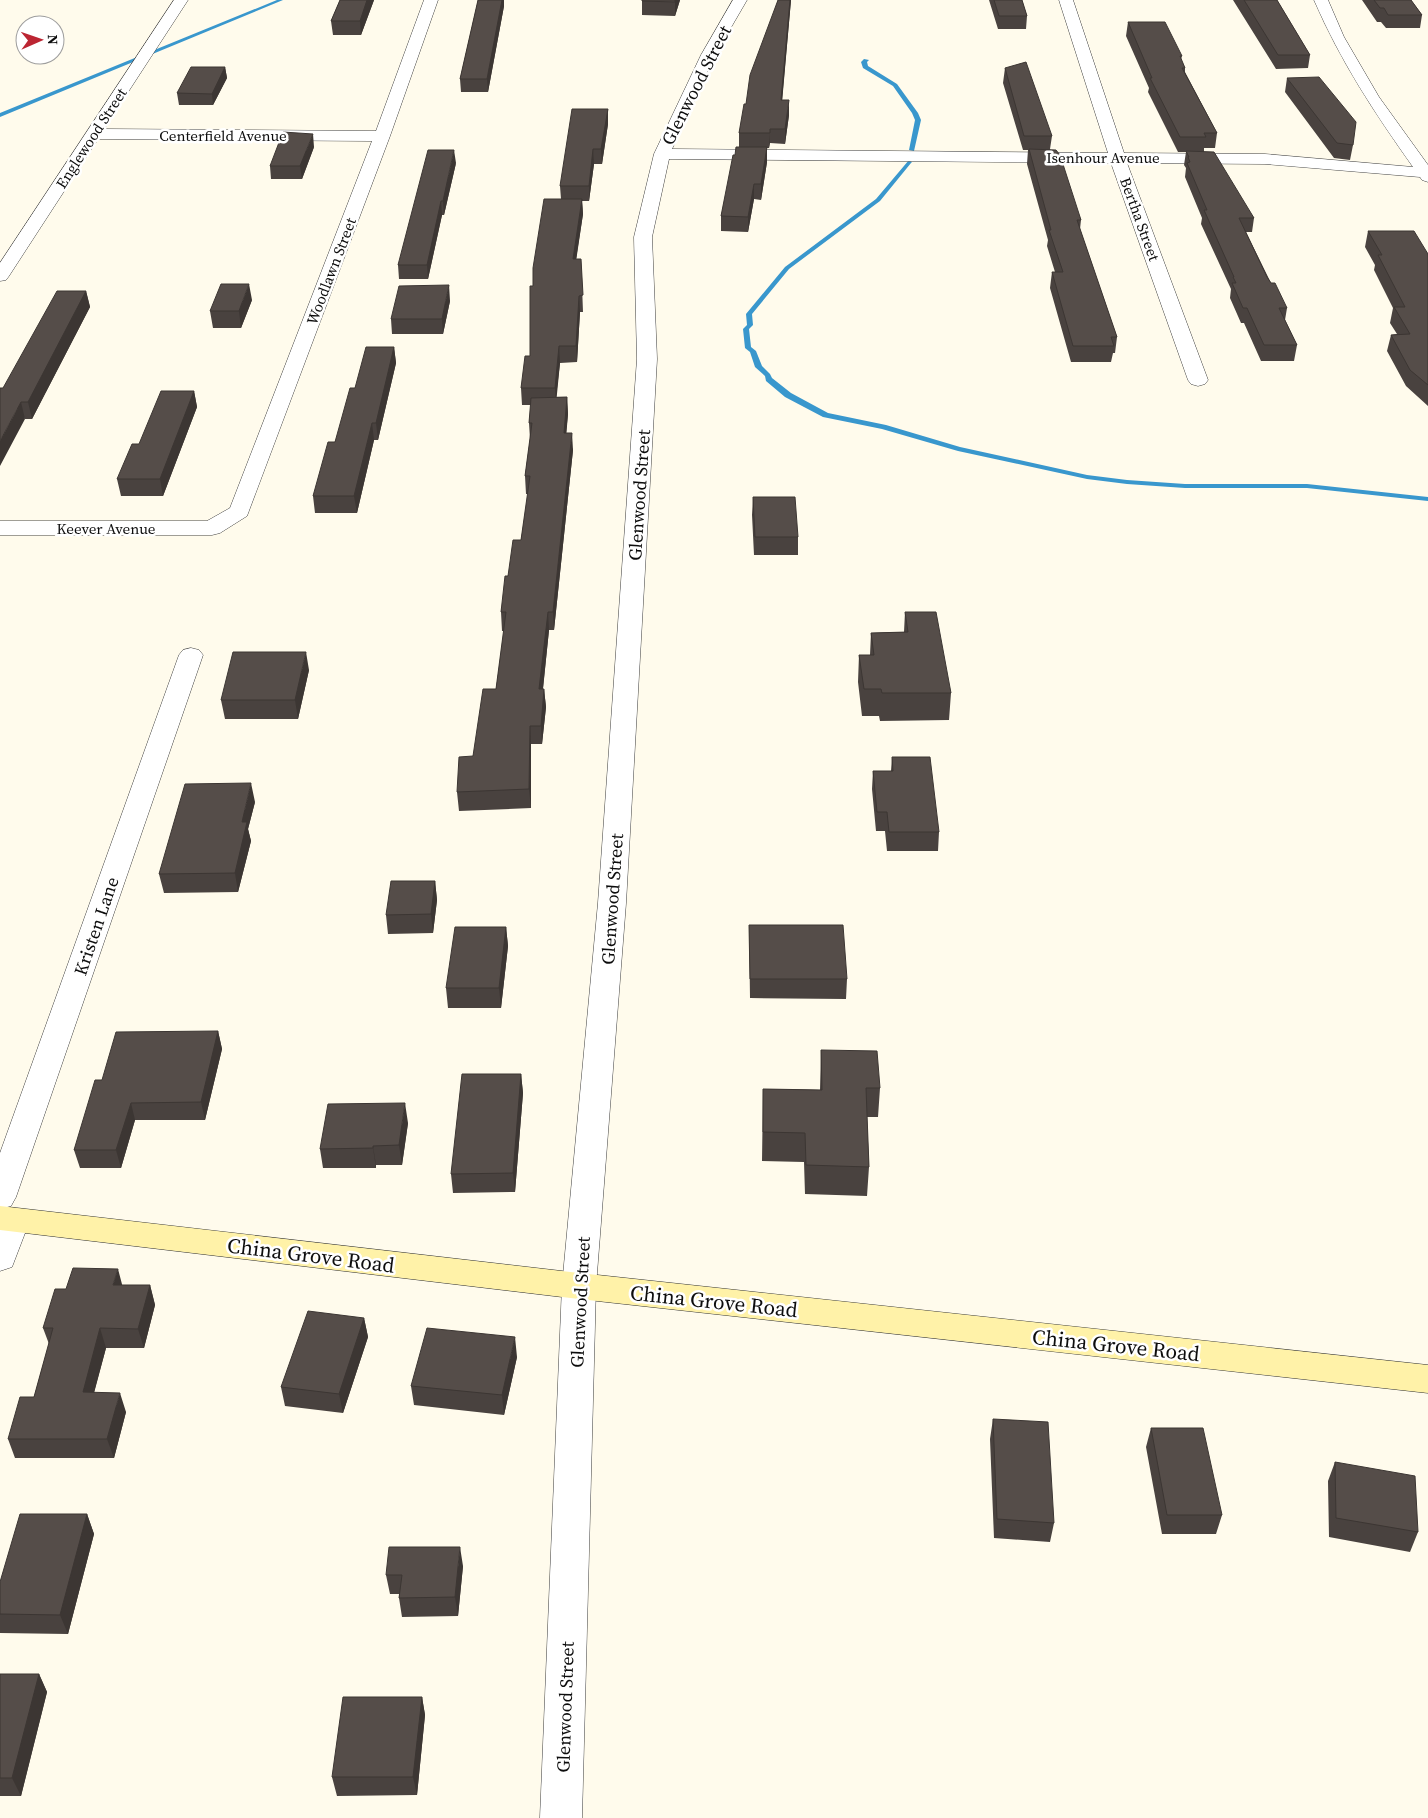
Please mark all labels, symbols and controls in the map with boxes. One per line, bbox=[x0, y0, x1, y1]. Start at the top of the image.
north arrow bbox=[15, 15, 65, 65]
street label: Glenwood Street bbox=[655, 21, 737, 149]
text: N bbox=[43, 34, 63, 45]
street label: Englewood Street bbox=[51, 83, 131, 192]
street label: Centerfield Avenue bbox=[159, 125, 287, 146]
street label: Isenhour Avenue bbox=[1046, 147, 1160, 168]
street label: Bertha Street bbox=[1115, 174, 1165, 264]
street label: Woodlawn Street bbox=[301, 214, 361, 327]
street label: Glenwood Street bbox=[622, 429, 656, 561]
street label: Keever Avenue bbox=[57, 518, 156, 539]
street label: Glenwood Street bbox=[595, 833, 629, 965]
street label: Kristen Lane bbox=[67, 873, 125, 979]
street label: China Grove Road bbox=[226, 1230, 396, 1280]
street label: Glenwood Street bbox=[564, 1236, 596, 1368]
street label: China Grove Road bbox=[629, 1278, 799, 1324]
street label: China Grove Road bbox=[1031, 1322, 1201, 1368]
street label: Glenwood Street bbox=[550, 1641, 580, 1773]

